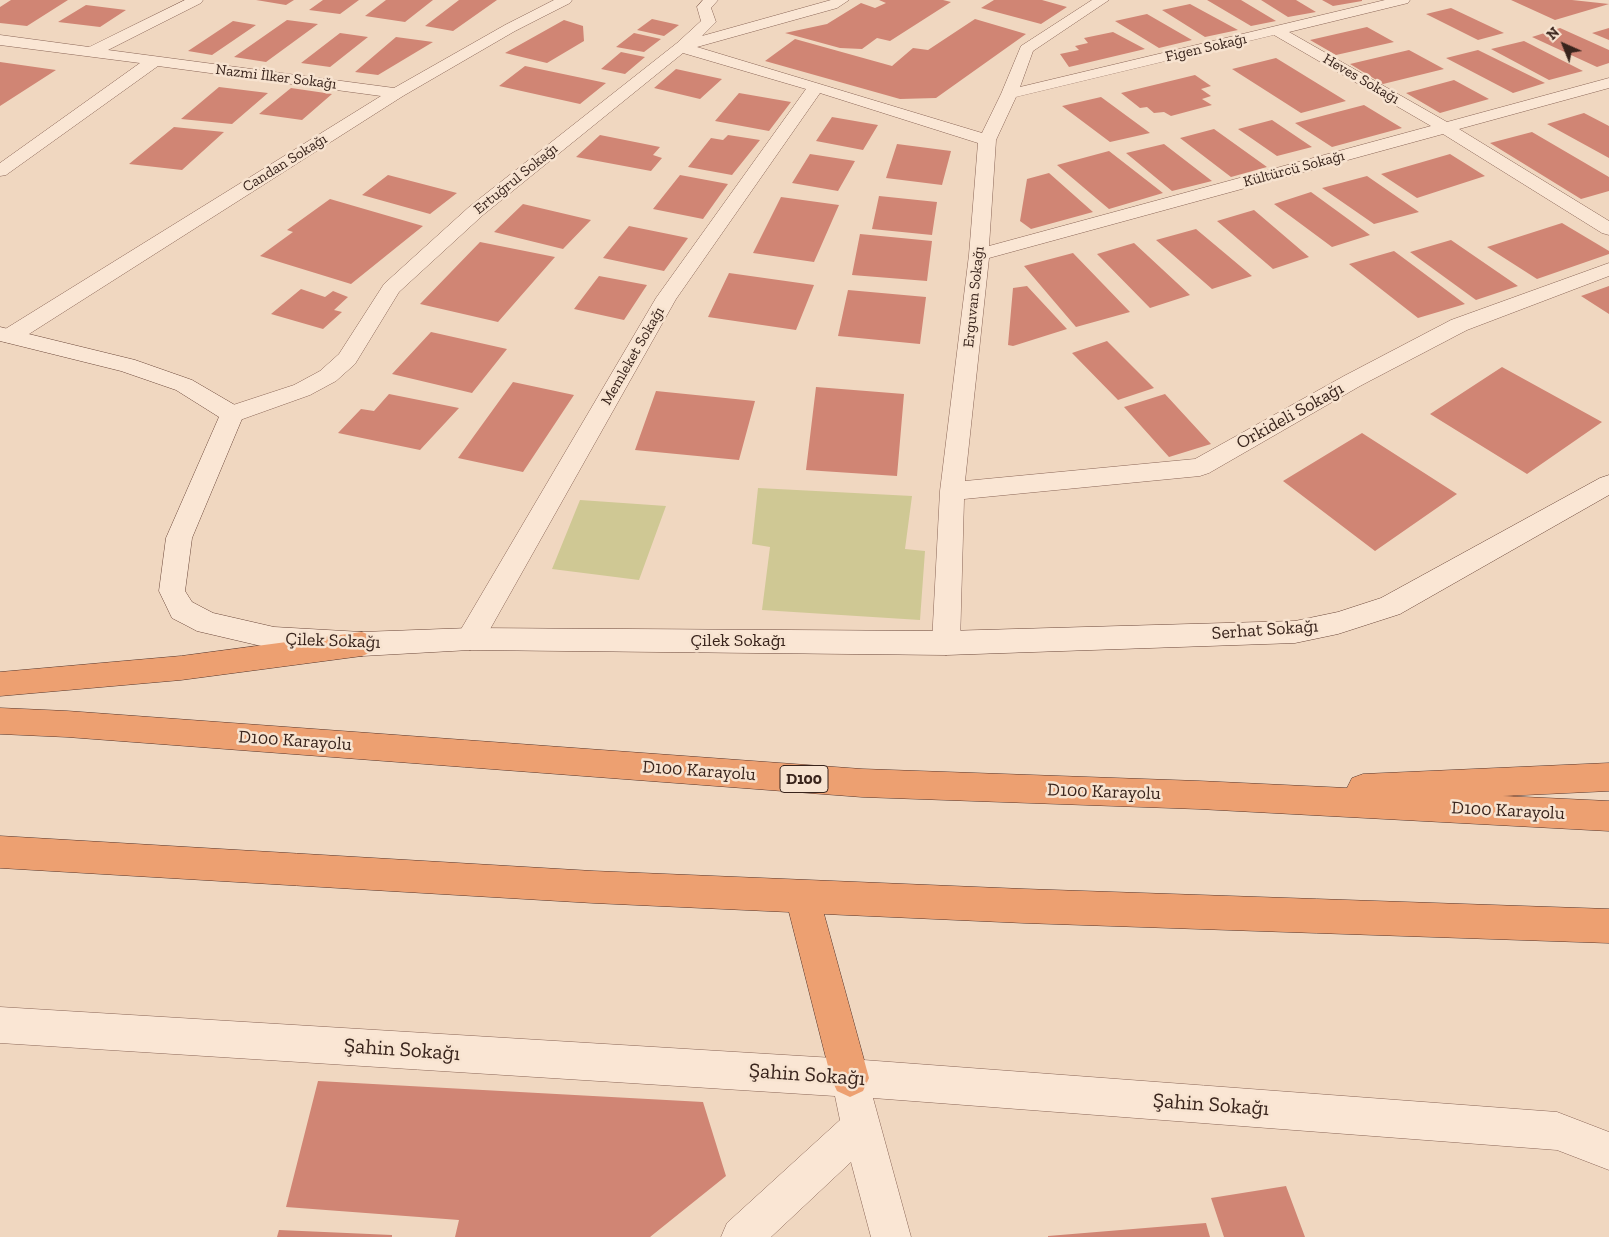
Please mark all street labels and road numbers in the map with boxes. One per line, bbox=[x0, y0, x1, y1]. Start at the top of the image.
street label: Figen Sokağı bbox=[1164, 30, 1248, 66]
street label: Heves Sokağı bbox=[1320, 50, 1402, 108]
street label: Nazmi İlker Sokağı bbox=[214, 61, 338, 93]
street label: Candan Sokağı bbox=[239, 130, 331, 196]
street label: Ertuğrul Sokağı bbox=[470, 140, 562, 218]
street label: Kültürcü Sokağı bbox=[1241, 147, 1347, 191]
street label: Erguvan Sokağı bbox=[960, 246, 988, 348]
street label: Memleket Sokağı bbox=[598, 304, 668, 408]
street label: Orkideli Sokağı bbox=[1233, 378, 1347, 454]
street label: Serhat Sokağı bbox=[1211, 616, 1319, 644]
street label: Çilek Sokağı bbox=[285, 629, 381, 653]
street label: Çilek Sokağı bbox=[690, 630, 786, 652]
street label: D100 Karayolu bbox=[238, 726, 352, 756]
street label: D100 Karayolu bbox=[642, 756, 756, 786]
road number: D100 bbox=[780, 766, 828, 792]
street label: D100 Karayolu bbox=[1047, 779, 1161, 805]
street label: D100 Karayolu bbox=[1451, 797, 1565, 825]
street label: Şahin Sokağı bbox=[343, 1033, 461, 1067]
street label: Şahin Sokağı bbox=[748, 1058, 866, 1092]
street label: Şahin Sokağı bbox=[1152, 1088, 1270, 1122]

